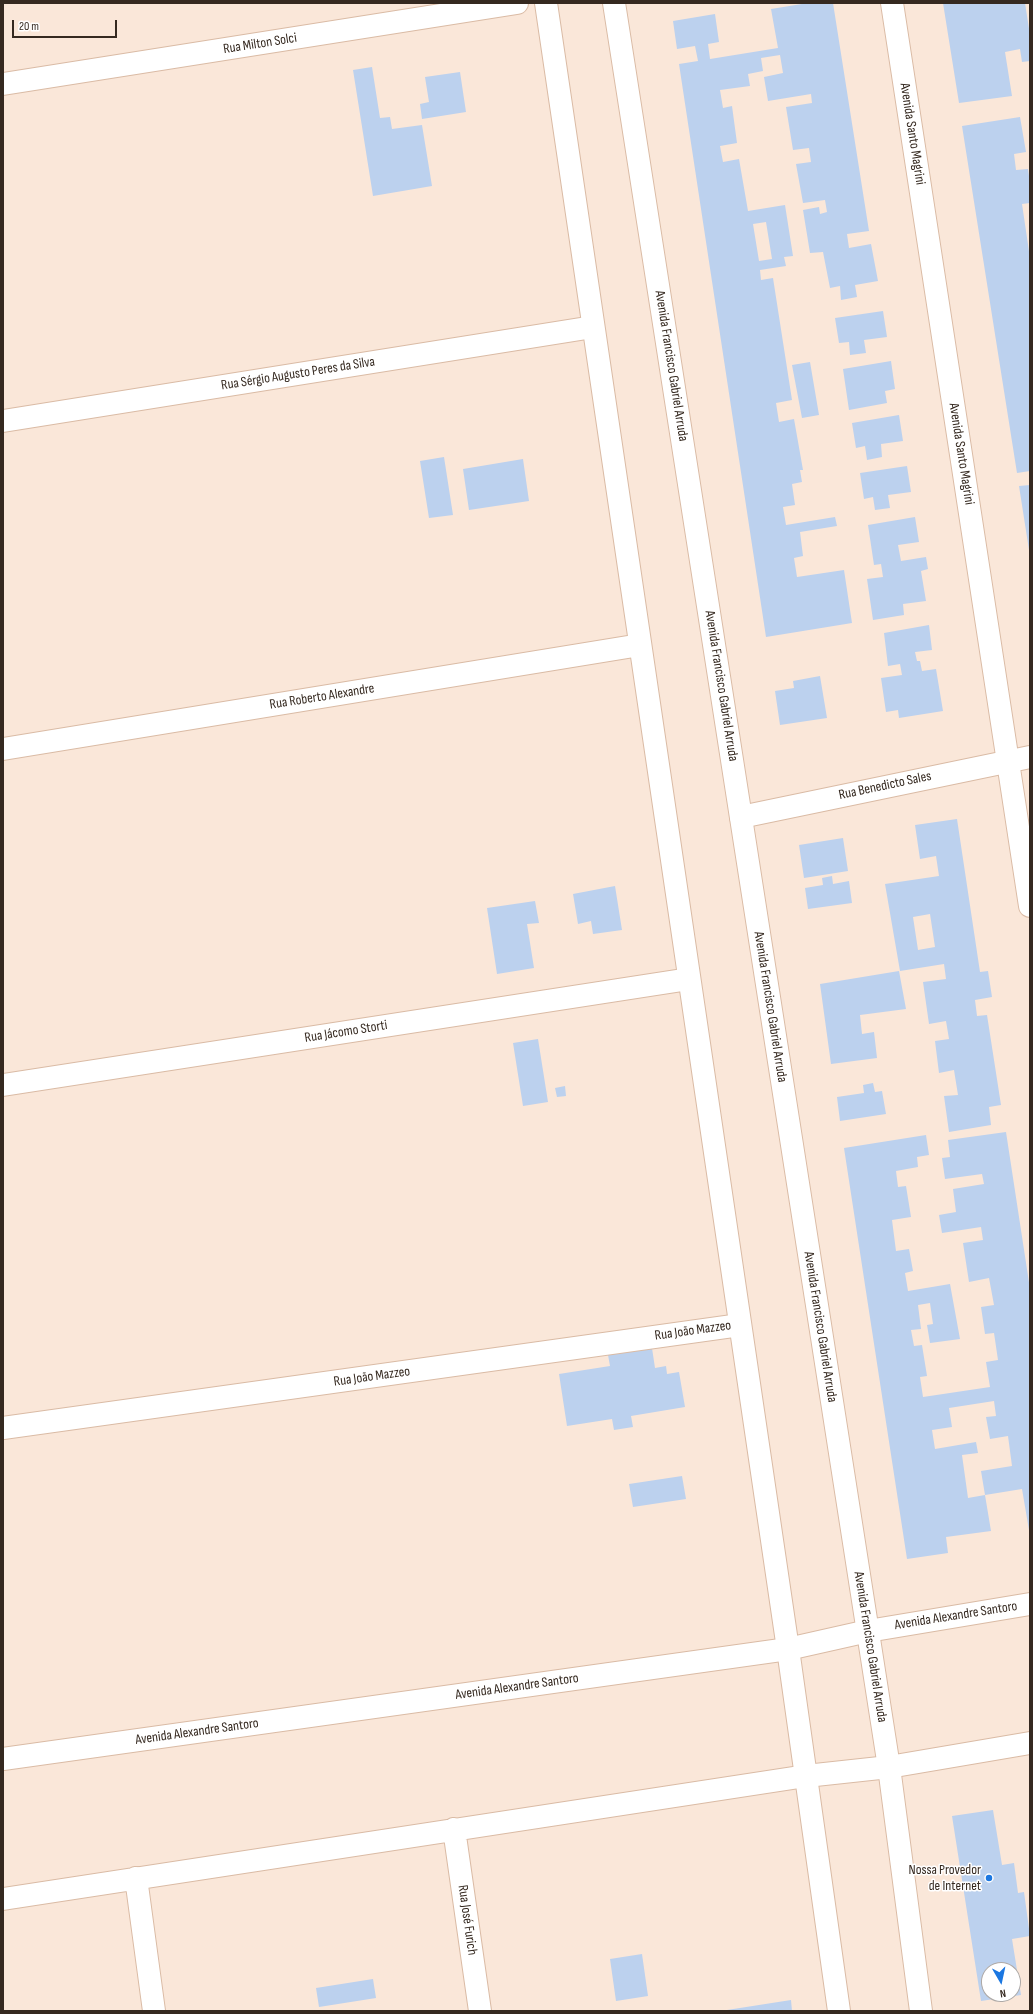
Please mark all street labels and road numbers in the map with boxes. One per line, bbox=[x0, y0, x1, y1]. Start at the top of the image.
street label: Rua Milton Solci bbox=[222, 30, 298, 58]
street label: Avenida Santo Magrini bbox=[896, 82, 928, 186]
street label: Avenida Francisco Gabriel Arruda bbox=[651, 289, 691, 443]
street label: Rua Sérgio Augusto Peres da Silva bbox=[220, 354, 376, 394]
street label: Avenida Santo Magrini bbox=[945, 402, 977, 506]
street label: Avenida Francisco Gabriel Arruda bbox=[701, 609, 741, 763]
street label: Rua Roberto Alexandre bbox=[268, 680, 376, 714]
street label: Rua Benedicto Sales bbox=[837, 768, 933, 804]
street label: Avenida Francisco Gabriel Arruda bbox=[750, 930, 790, 1084]
street label: Rua Jácomo Storti bbox=[303, 1017, 389, 1047]
street label: Avenida Francisco Gabriel Arruda bbox=[800, 1250, 840, 1404]
street label: Rua João Mazzeo bbox=[654, 1317, 732, 1345]
street label: Rua João Mazzeo bbox=[333, 1363, 411, 1391]
street label: Avenida Francisco Gabriel Arruda bbox=[850, 1570, 890, 1724]
street label: Avenida Alexandre Santoro bbox=[893, 1598, 1019, 1634]
street label: Avenida Alexandre Santoro bbox=[454, 1670, 580, 1704]
street label: Avenida Alexandre Santoro bbox=[134, 1715, 260, 1749]
street label: Rua José Furich bbox=[454, 1884, 480, 1956]

